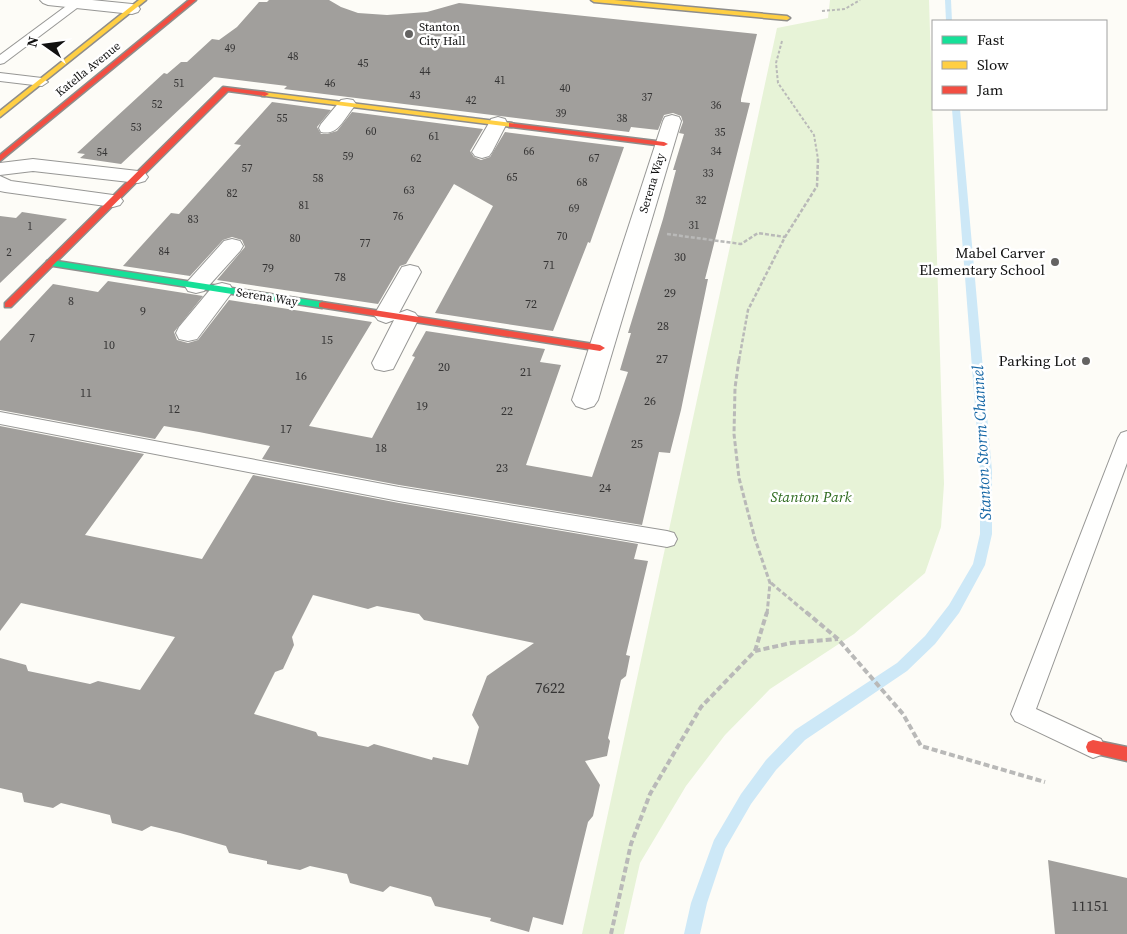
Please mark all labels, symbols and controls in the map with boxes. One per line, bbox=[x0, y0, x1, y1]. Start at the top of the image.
place label: Stanton City Hall bbox=[419, 19, 466, 49]
north arrow bbox=[20, 20, 70, 70]
legend bbox=[932, 20, 1107, 110]
marker: Stanton City Hall bbox=[403, 28, 415, 40]
text: Fast bbox=[977, 29, 1004, 50]
text: N bbox=[21, 34, 43, 49]
street label: Katella Avenue bbox=[52, 38, 124, 100]
house number: 49 bbox=[225, 41, 236, 56]
house number: 48 bbox=[288, 49, 299, 64]
text: Slow bbox=[977, 54, 1009, 75]
house number: 45 bbox=[358, 56, 369, 71]
house number: 44 bbox=[420, 64, 431, 79]
house number: 41 bbox=[495, 73, 506, 88]
house number: 51 bbox=[174, 76, 185, 91]
house number: 46 bbox=[325, 76, 336, 91]
text: Jam bbox=[976, 79, 1004, 100]
house number: 40 bbox=[560, 81, 571, 96]
house number: 43 bbox=[410, 88, 421, 103]
house number: 37 bbox=[642, 90, 653, 105]
house number: 42 bbox=[466, 93, 477, 108]
house number: 52 bbox=[152, 97, 163, 112]
house number: 36 bbox=[711, 98, 722, 113]
house number: 39 bbox=[556, 106, 567, 121]
house number: 55 bbox=[277, 111, 288, 126]
house number: 38 bbox=[617, 111, 628, 126]
house number: 53 bbox=[131, 120, 142, 135]
house number: 60 bbox=[366, 124, 377, 139]
house number: 35 bbox=[715, 125, 726, 140]
house number: 61 bbox=[429, 129, 440, 144]
house number: 66 bbox=[524, 144, 535, 159]
house number: 34 bbox=[711, 144, 722, 159]
house number: 54 bbox=[97, 145, 108, 160]
house number: 59 bbox=[343, 149, 354, 164]
street label: Serena Way bbox=[635, 150, 669, 215]
house number: 62 bbox=[411, 151, 422, 166]
house number: 67 bbox=[589, 151, 600, 166]
house number: 57 bbox=[242, 161, 253, 176]
house number: 33 bbox=[703, 166, 714, 181]
house number: 65 bbox=[507, 170, 518, 185]
house number: 58 bbox=[313, 171, 324, 186]
house number: 68 bbox=[577, 175, 588, 190]
house number: 63 bbox=[404, 183, 415, 198]
house number: 82 bbox=[227, 186, 238, 201]
house number: 32 bbox=[696, 193, 707, 208]
house number: 81 bbox=[299, 198, 310, 213]
house number: 69 bbox=[569, 201, 580, 216]
house number: 76 bbox=[393, 209, 404, 224]
house number: 83 bbox=[188, 212, 199, 227]
house number: 31 bbox=[689, 218, 700, 233]
house number: 1 bbox=[27, 219, 33, 234]
house number: 70 bbox=[557, 229, 568, 244]
house number: 80 bbox=[290, 231, 301, 246]
house number: 77 bbox=[360, 236, 371, 251]
place label: Mabel Carver Elementary School bbox=[919, 242, 1046, 280]
house number: 84 bbox=[159, 244, 170, 259]
house number: 2 bbox=[6, 245, 12, 260]
house number: 30 bbox=[674, 249, 686, 265]
marker: Mabel Carver Elementary School bbox=[1049, 256, 1061, 268]
house number: 71 bbox=[543, 257, 555, 273]
house number: 79 bbox=[262, 260, 274, 276]
house number: 78 bbox=[334, 269, 346, 285]
street label: Serena Way bbox=[235, 284, 300, 310]
house number: 29 bbox=[664, 285, 676, 301]
house number: 8 bbox=[68, 293, 74, 309]
house number: 72 bbox=[525, 296, 537, 312]
house number: 9 bbox=[140, 303, 146, 319]
house number: 28 bbox=[657, 318, 669, 334]
house number: 7 bbox=[29, 330, 35, 346]
house number: 15 bbox=[321, 332, 333, 348]
house number: 10 bbox=[103, 337, 115, 353]
place label: Parking Lot bbox=[998, 350, 1076, 371]
house number: 27 bbox=[656, 351, 668, 367]
marker: Parking Lot bbox=[1080, 355, 1092, 367]
house number: 20 bbox=[438, 359, 450, 375]
house number: 21 bbox=[520, 364, 532, 380]
water label: Stanton Storm Channel bbox=[966, 365, 996, 521]
house number: 16 bbox=[295, 368, 307, 384]
house number: 11 bbox=[80, 385, 92, 401]
house number: 26 bbox=[644, 393, 656, 409]
house number: 19 bbox=[416, 398, 428, 414]
house number: 12 bbox=[168, 401, 180, 417]
house number: 22 bbox=[501, 403, 513, 419]
house number: 17 bbox=[280, 421, 292, 437]
house number: 25 bbox=[631, 436, 643, 452]
house number: 18 bbox=[375, 440, 387, 456]
house number: 23 bbox=[496, 460, 508, 476]
house number: 24 bbox=[599, 480, 611, 496]
park label: Stanton Park bbox=[770, 486, 852, 507]
house number: 7622 bbox=[535, 677, 565, 698]
house number: 11151 bbox=[1071, 895, 1109, 916]

